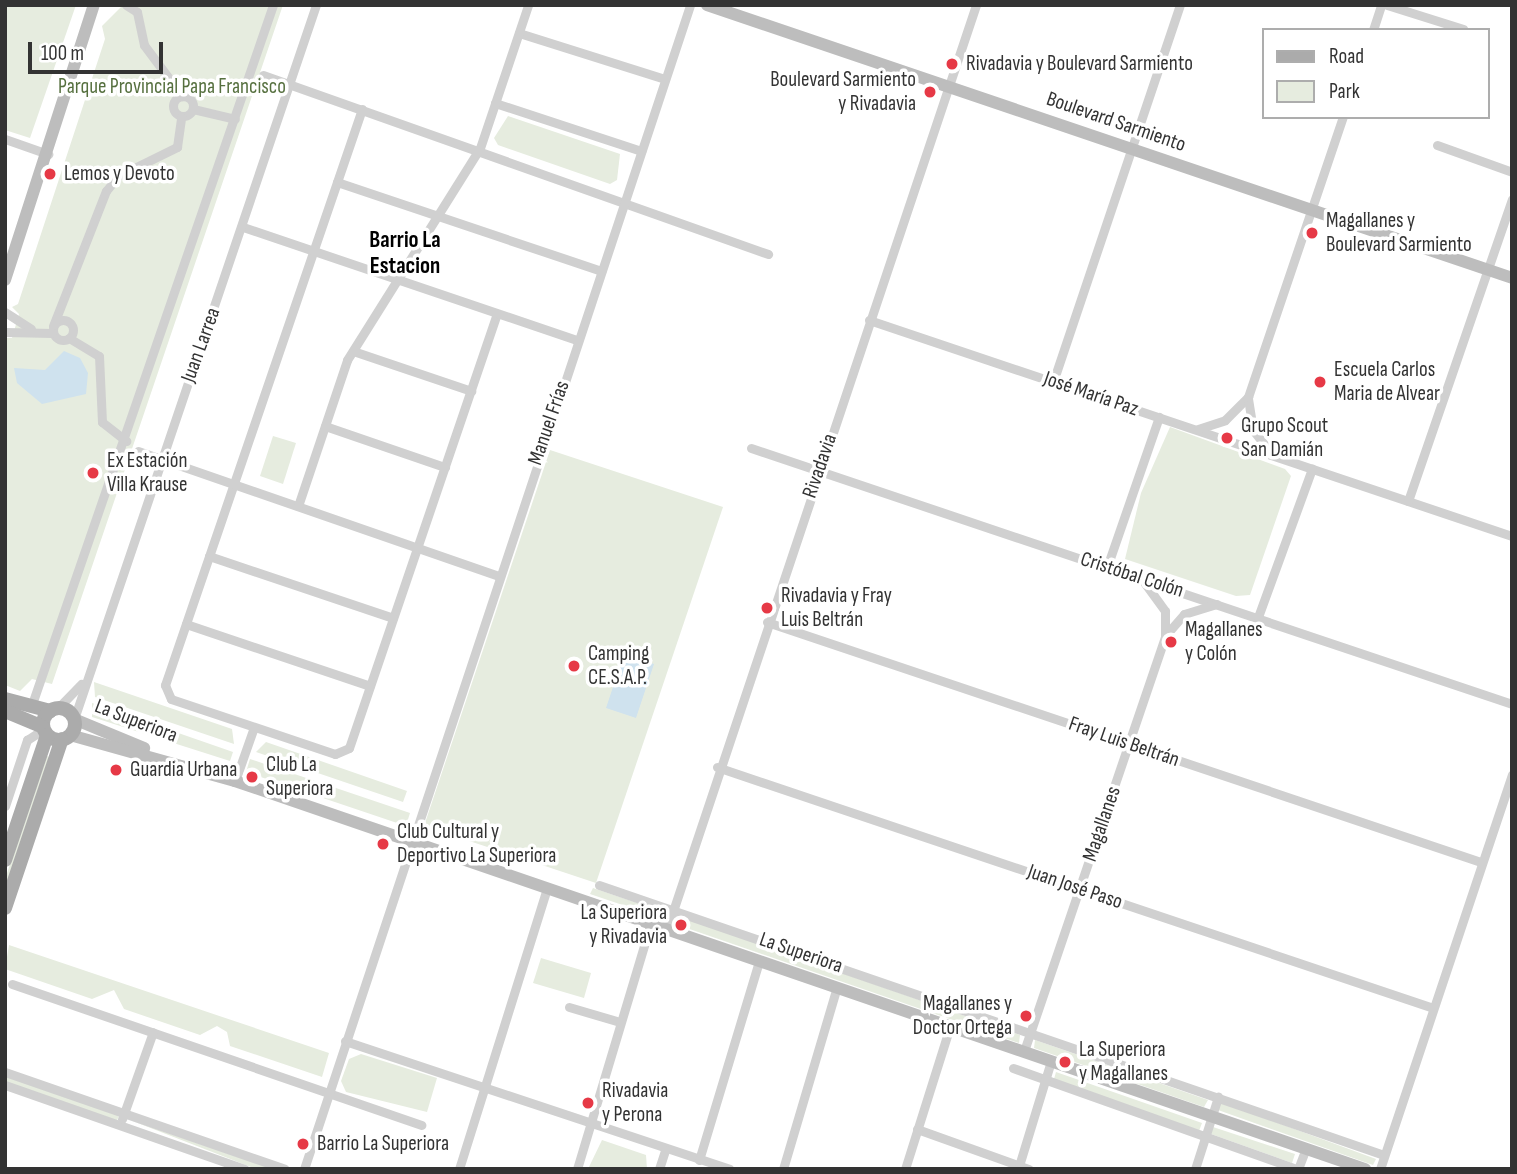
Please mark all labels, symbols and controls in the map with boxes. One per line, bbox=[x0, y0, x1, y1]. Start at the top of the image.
scale bar bbox=[32, 28, 166, 72]
legend bbox=[1262, 28, 1489, 119]
text: 100 m bbox=[41, 41, 84, 66]
text: Road bbox=[1329, 44, 1364, 69]
place label: Rivadavia y Boulevard Sarmiento bbox=[966, 51, 1193, 77]
marker: Rivadavia y Boulevard Sarmiento bbox=[944, 56, 960, 72]
place label: Boulevard Sarmiento y Rivadavia bbox=[770, 67, 916, 117]
park label: Parque Provincial Papa Francisco bbox=[58, 74, 286, 100]
text: Park bbox=[1329, 79, 1360, 104]
marker: Boulevard Sarmiento y Rivadavia bbox=[922, 84, 938, 100]
street label: Boulevard Sarmiento bbox=[1043, 86, 1189, 158]
place label: Lemos y Devoto bbox=[64, 161, 175, 187]
marker: Lemos y Devoto bbox=[42, 166, 58, 182]
place label: Magallanes y Boulevard Sarmiento bbox=[1326, 208, 1472, 258]
marker: Magallanes y Boulevard Sarmiento bbox=[1304, 225, 1320, 241]
district label: Barrio La Estacion bbox=[369, 226, 441, 280]
street label: Juan Larrea bbox=[176, 304, 226, 386]
place label: Escuela Carlos Maria de Alvear bbox=[1334, 357, 1440, 407]
street label: José María Paz bbox=[1040, 366, 1142, 422]
marker: Escuela Carlos Maria de Alvear bbox=[1312, 374, 1328, 390]
street label: Manuel Frías bbox=[523, 378, 575, 468]
place label: Grupo Scout San Damián bbox=[1241, 413, 1328, 463]
marker: Grupo Scout San Damián bbox=[1219, 430, 1235, 446]
street label: Rivadavia bbox=[797, 431, 843, 501]
place label: Ex Estación Villa Krause bbox=[107, 448, 188, 498]
marker: Ex Estación Villa Krause bbox=[85, 465, 101, 481]
street label: Cristóbal Colón bbox=[1077, 547, 1187, 603]
place label: Rivadavia y Fray Luis Beltrán bbox=[781, 583, 892, 633]
marker: Rivadavia y Fray Luis Beltrán bbox=[759, 600, 775, 616]
place label: Magallanes y Colón bbox=[1185, 617, 1263, 667]
marker: Magallanes y Colón bbox=[1163, 634, 1179, 650]
place label: Camping CE.S.A.P. bbox=[588, 641, 649, 691]
marker: Camping CE.S.A.P. bbox=[566, 658, 582, 674]
street label: La Superiora bbox=[91, 694, 181, 748]
street label: Fray Luis Beltrán bbox=[1065, 711, 1183, 773]
place label: Club La Superiora bbox=[266, 752, 333, 802]
place label: Guardia Urbana bbox=[130, 757, 237, 783]
marker: Guardia Urbana bbox=[108, 762, 124, 778]
marker: Club La Superiora bbox=[244, 769, 260, 785]
street label: Magallanes bbox=[1077, 783, 1127, 865]
place label: Club Cultural y Deportivo La Superiora bbox=[397, 819, 556, 869]
marker: Club Cultural y Deportivo La Superiora bbox=[375, 836, 391, 852]
street label: Juan José Paso bbox=[1024, 859, 1126, 915]
place label: La Superiora y Rivadavia bbox=[580, 900, 667, 950]
marker: La Superiora y Rivadavia bbox=[673, 917, 689, 933]
street label: La Superiora bbox=[756, 927, 846, 979]
place label: Magallanes y Doctor Ortega bbox=[913, 991, 1012, 1041]
marker: Magallanes y Doctor Ortega bbox=[1018, 1008, 1034, 1024]
place label: La Superiora y Magallanes bbox=[1079, 1037, 1168, 1087]
marker: La Superiora y Magallanes bbox=[1057, 1054, 1073, 1070]
place label: Rivadavia y Perona bbox=[602, 1078, 668, 1128]
marker: Rivadavia y Perona bbox=[580, 1095, 596, 1111]
place label: Barrio La Superiora bbox=[317, 1131, 449, 1157]
marker: Barrio La Superiora bbox=[295, 1136, 311, 1152]

